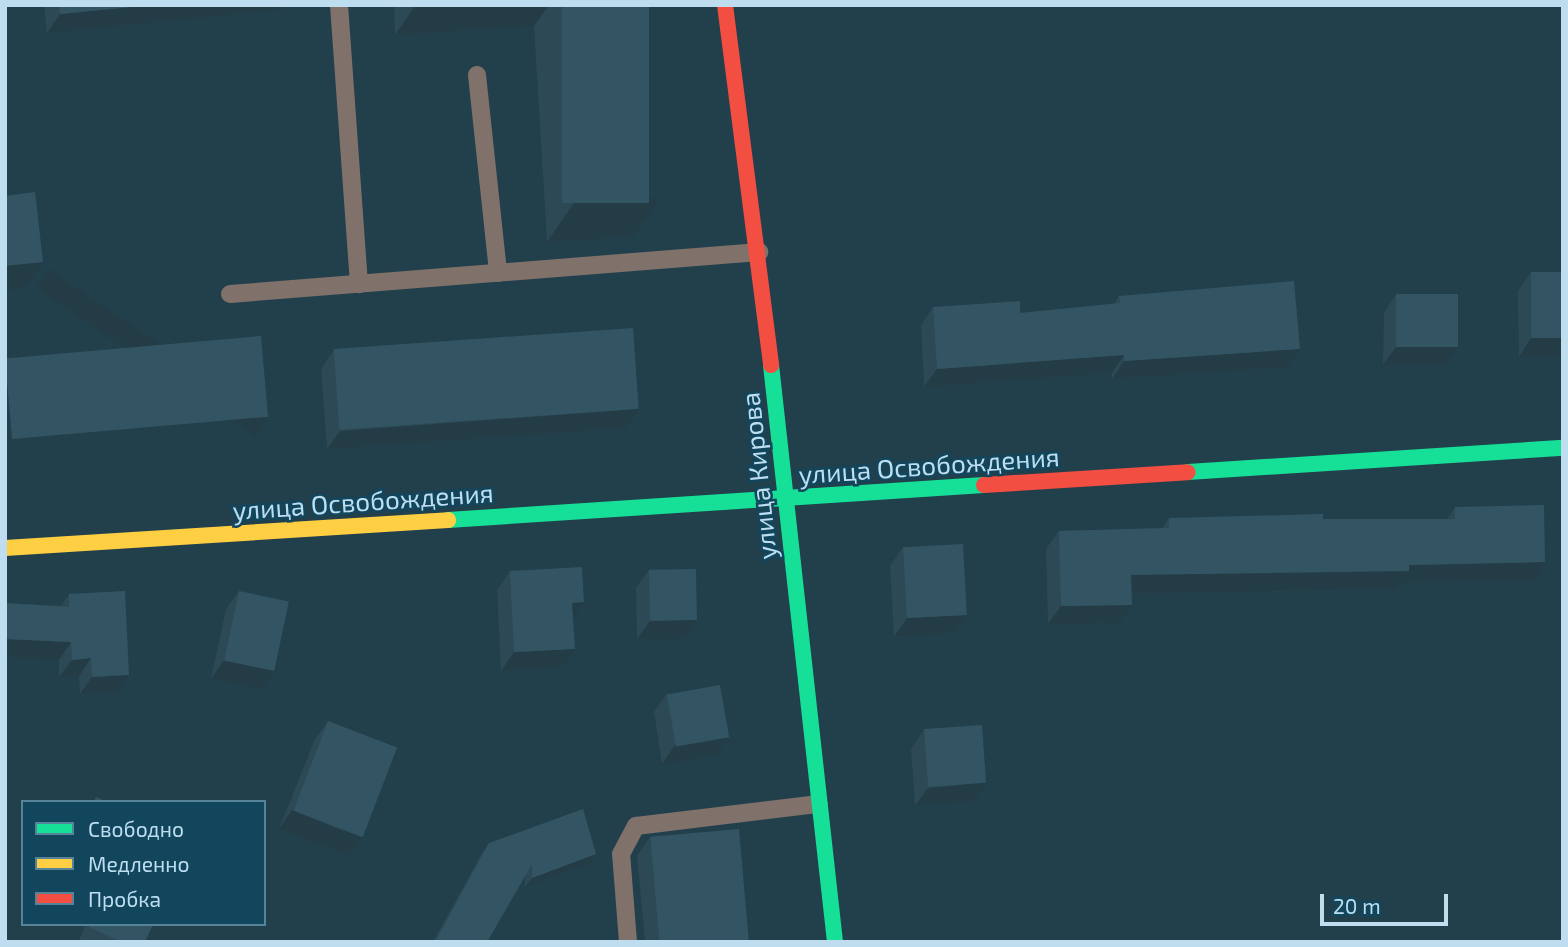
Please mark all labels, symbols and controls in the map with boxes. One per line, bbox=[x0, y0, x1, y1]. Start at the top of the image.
street label: улица Кирова bbox=[734, 391, 782, 561]
street label: улица Освобождения bbox=[797, 440, 1061, 490]
street label: улица Освобождения bbox=[231, 476, 495, 526]
legend bbox=[21, 800, 266, 926]
text: Свободно bbox=[88, 816, 184, 841]
text: Медленно bbox=[88, 851, 190, 876]
scale bar bbox=[1323, 880, 1451, 924]
text: Пробка bbox=[88, 886, 161, 911]
text: 20 m bbox=[1333, 893, 1381, 918]

